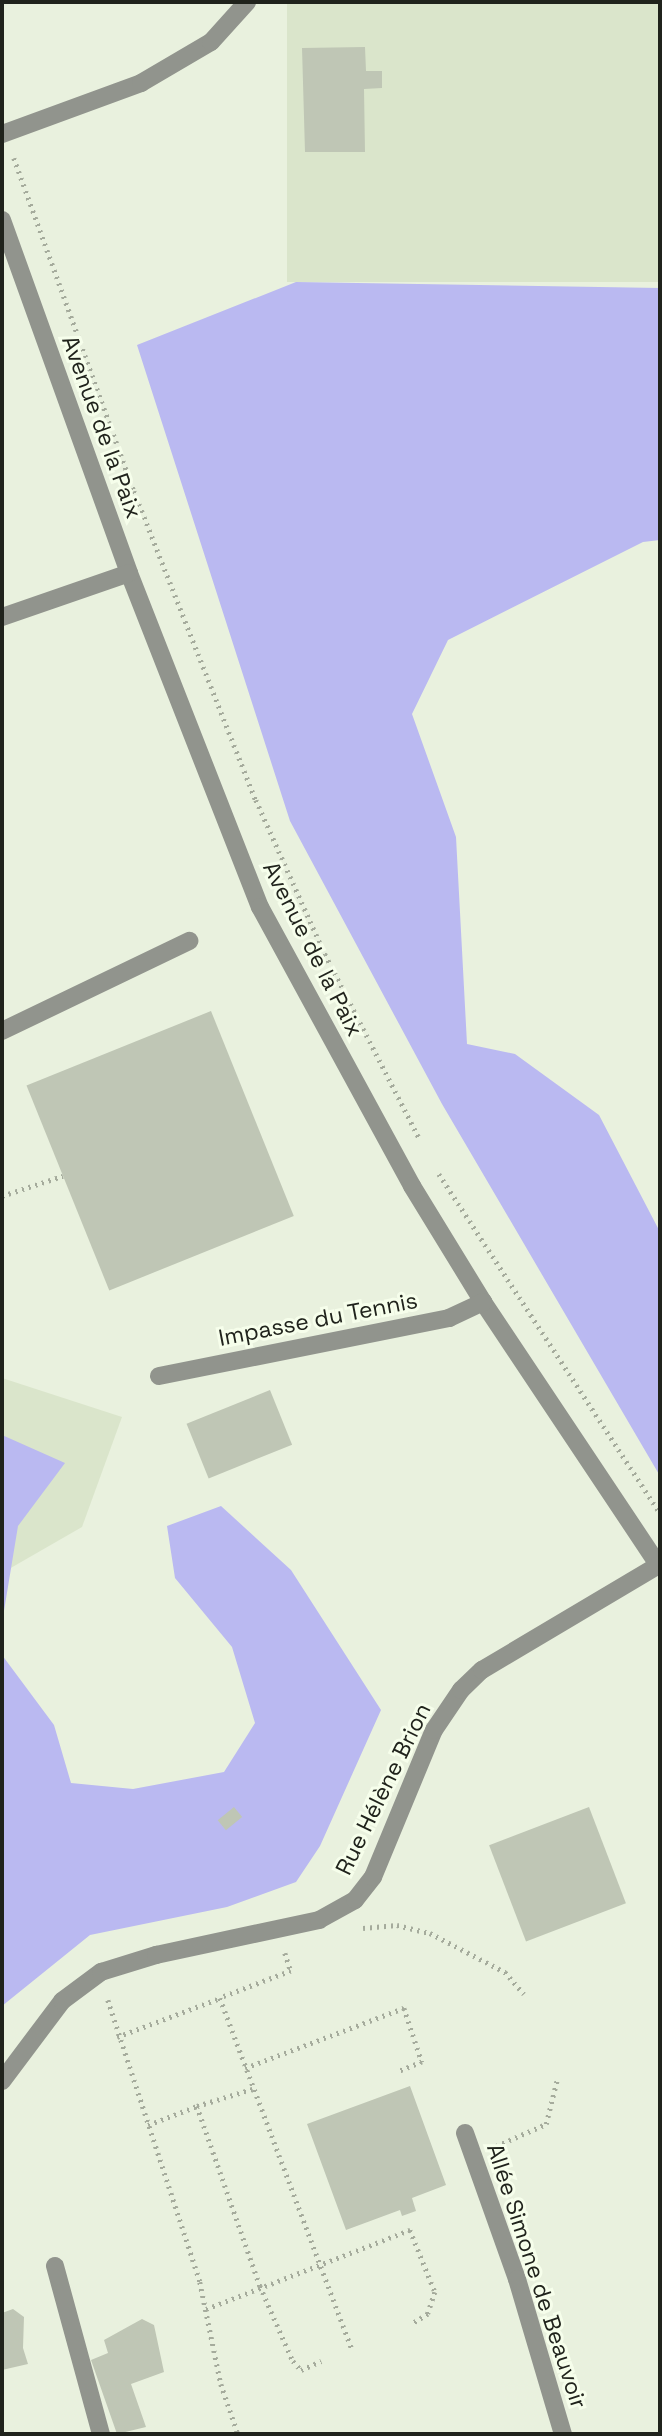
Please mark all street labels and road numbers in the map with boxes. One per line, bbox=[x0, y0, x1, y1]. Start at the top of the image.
street label: Avenue de la Paix bbox=[56, 332, 148, 522]
street label: Avenue de la Paix bbox=[257, 857, 369, 1041]
street label: Impasse du Tennis bbox=[216, 1286, 420, 1352]
street label: Rue Hélène Brion bbox=[329, 1699, 437, 1879]
street label: Allée Simone de Beauvoir bbox=[481, 2140, 593, 2412]

